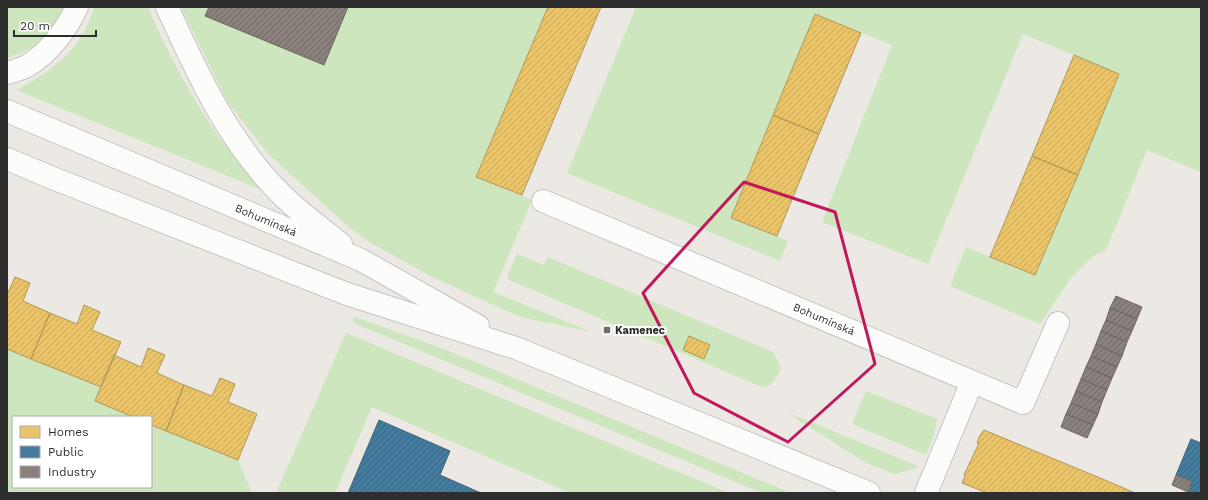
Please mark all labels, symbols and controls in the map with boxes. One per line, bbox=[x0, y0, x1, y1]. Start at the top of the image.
scale bar bbox=[14, 12, 96, 38]
text: 20 m bbox=[20, 19, 50, 33]
street label: Bohumínská bbox=[233, 202, 299, 239]
street label: Bohumínská bbox=[791, 301, 857, 338]
place label: Kamenec bbox=[615, 324, 665, 337]
marker: Kamenec bbox=[602, 325, 612, 335]
legend bbox=[12, 416, 152, 488]
text: Homes bbox=[48, 425, 89, 439]
text: Public bbox=[48, 445, 84, 459]
text: Industry bbox=[48, 465, 97, 479]

